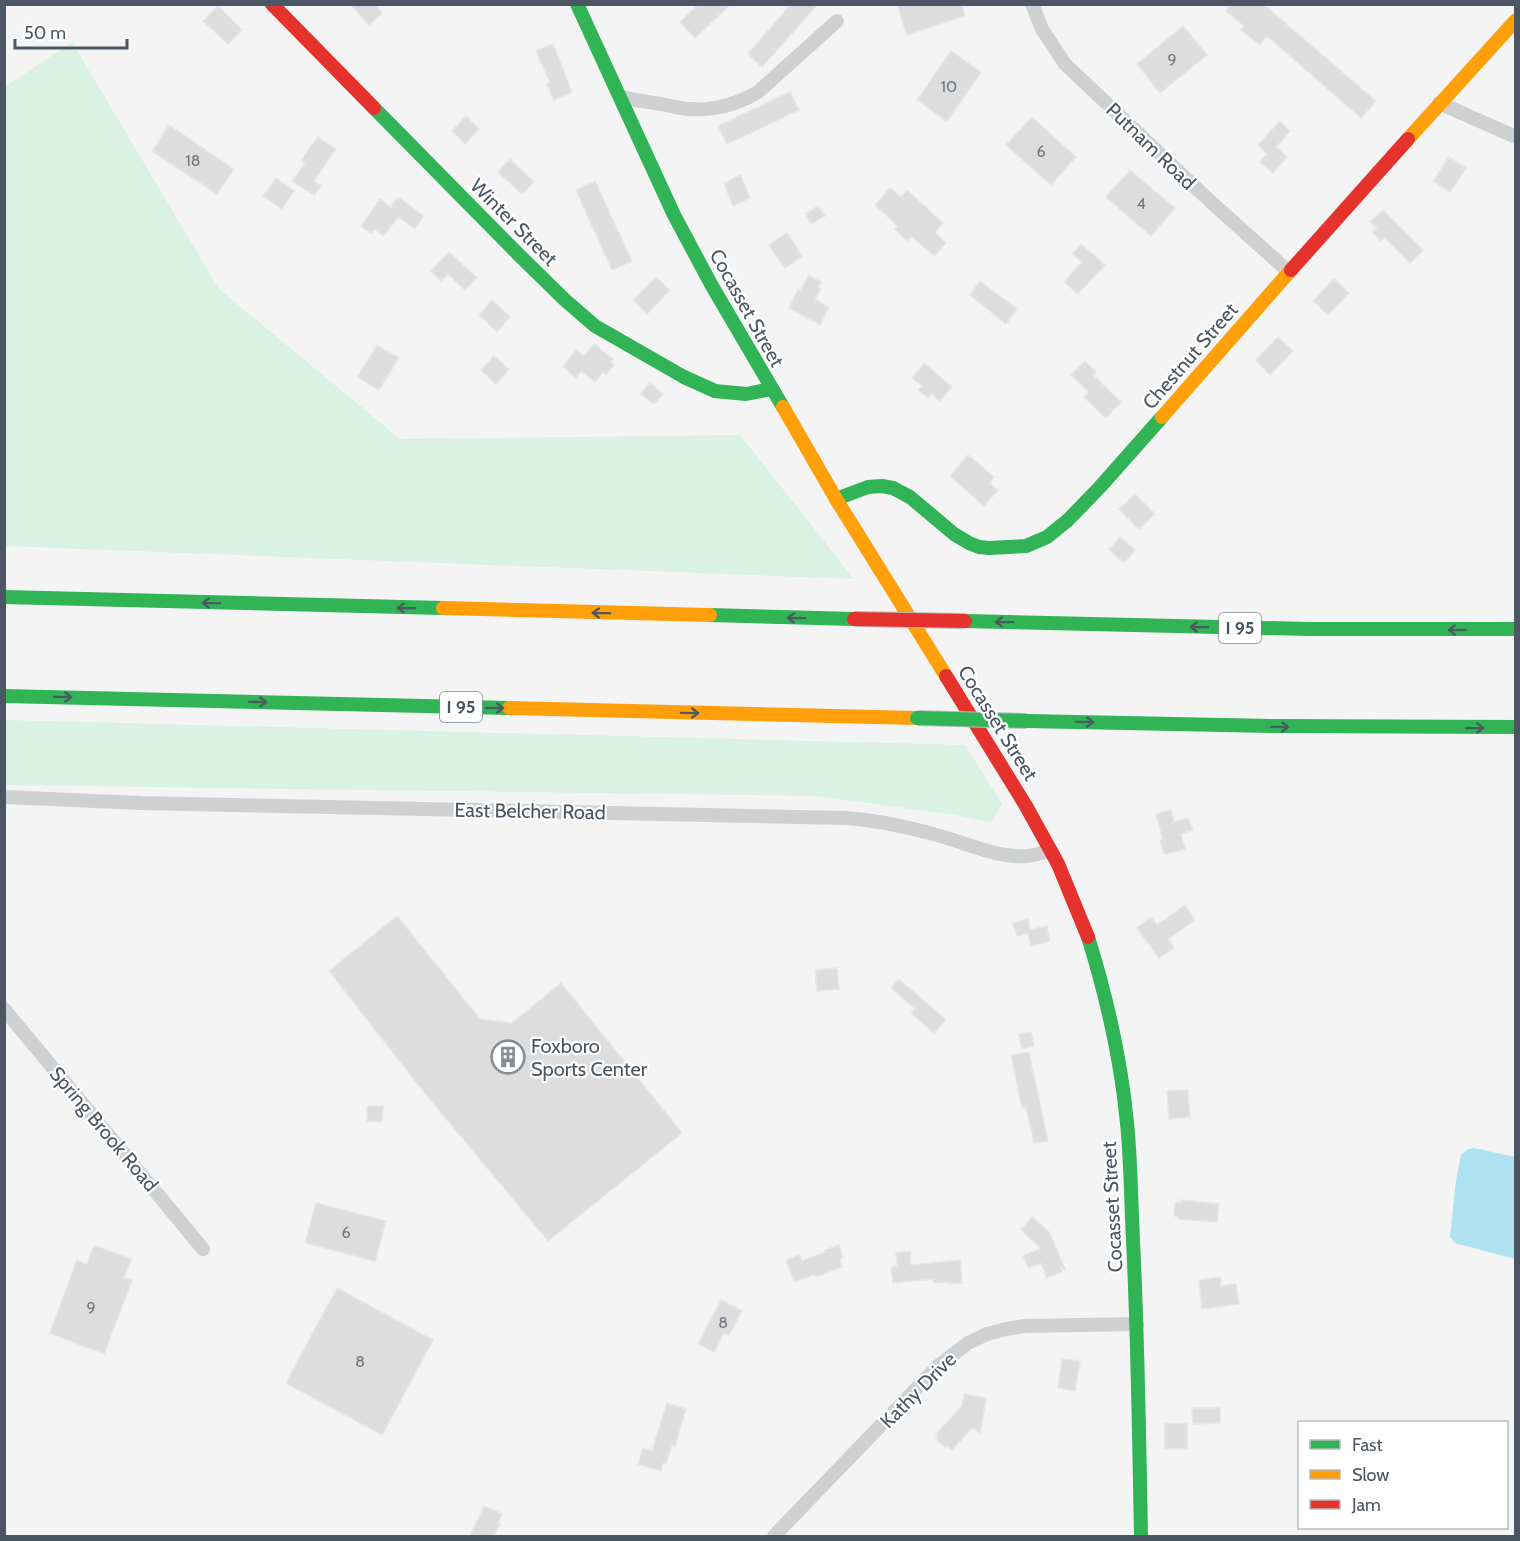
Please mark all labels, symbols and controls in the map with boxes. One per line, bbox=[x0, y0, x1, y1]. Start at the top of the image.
scale bar bbox=[15, 12, 128, 50]
text: 50 m bbox=[24, 22, 66, 44]
house number: 9 bbox=[1167, 50, 1177, 69]
house number: 10 bbox=[941, 77, 957, 96]
street label: Putnam Road bbox=[1101, 98, 1201, 194]
house number: 6 bbox=[1036, 142, 1046, 161]
house number: 18 bbox=[186, 151, 200, 170]
street label: Winter Street bbox=[465, 173, 563, 271]
house number: 4 bbox=[1136, 194, 1146, 213]
street label: Cocasset Street bbox=[705, 245, 789, 371]
street label: Chestnut Street bbox=[1137, 298, 1243, 414]
one-way arrow bbox=[201, 597, 221, 608]
one-way arrow bbox=[396, 602, 416, 613]
one-way arrow bbox=[591, 607, 611, 618]
one-way arrow bbox=[786, 612, 806, 623]
road number: I 95 bbox=[1219, 613, 1261, 643]
one-way arrow bbox=[995, 616, 1015, 628]
one-way arrow bbox=[1190, 621, 1210, 633]
one-way arrow bbox=[1448, 624, 1468, 636]
street label: Cocasset Street bbox=[953, 661, 1043, 785]
one-way arrow bbox=[52, 691, 72, 703]
road number: I 95 bbox=[440, 692, 482, 722]
one-way arrow bbox=[247, 696, 267, 708]
one-way arrow bbox=[484, 702, 504, 714]
one-way arrow bbox=[679, 707, 699, 718]
one-way arrow bbox=[1075, 717, 1095, 728]
one-way arrow bbox=[1270, 721, 1290, 732]
one-way arrow bbox=[1465, 722, 1485, 733]
street label: East Belcher Road bbox=[454, 798, 606, 824]
place label: Foxboro Sports Center bbox=[531, 1034, 648, 1081]
building icon: Foxboro Sports Center bbox=[490, 1039, 526, 1075]
street label: Spring Brook Road bbox=[45, 1062, 163, 1196]
street label: Cocasset Street bbox=[1097, 1141, 1127, 1273]
house number: 6 bbox=[341, 1223, 351, 1242]
house number: 9 bbox=[86, 1298, 96, 1317]
house number: 8 bbox=[718, 1313, 728, 1332]
street label: Kathy Drive bbox=[875, 1347, 961, 1433]
house number: 8 bbox=[355, 1352, 365, 1371]
legend bbox=[1298, 1421, 1508, 1529]
text: Fast bbox=[1352, 1434, 1383, 1456]
text: Slow bbox=[1352, 1464, 1389, 1486]
text: Jam bbox=[1351, 1494, 1381, 1516]

